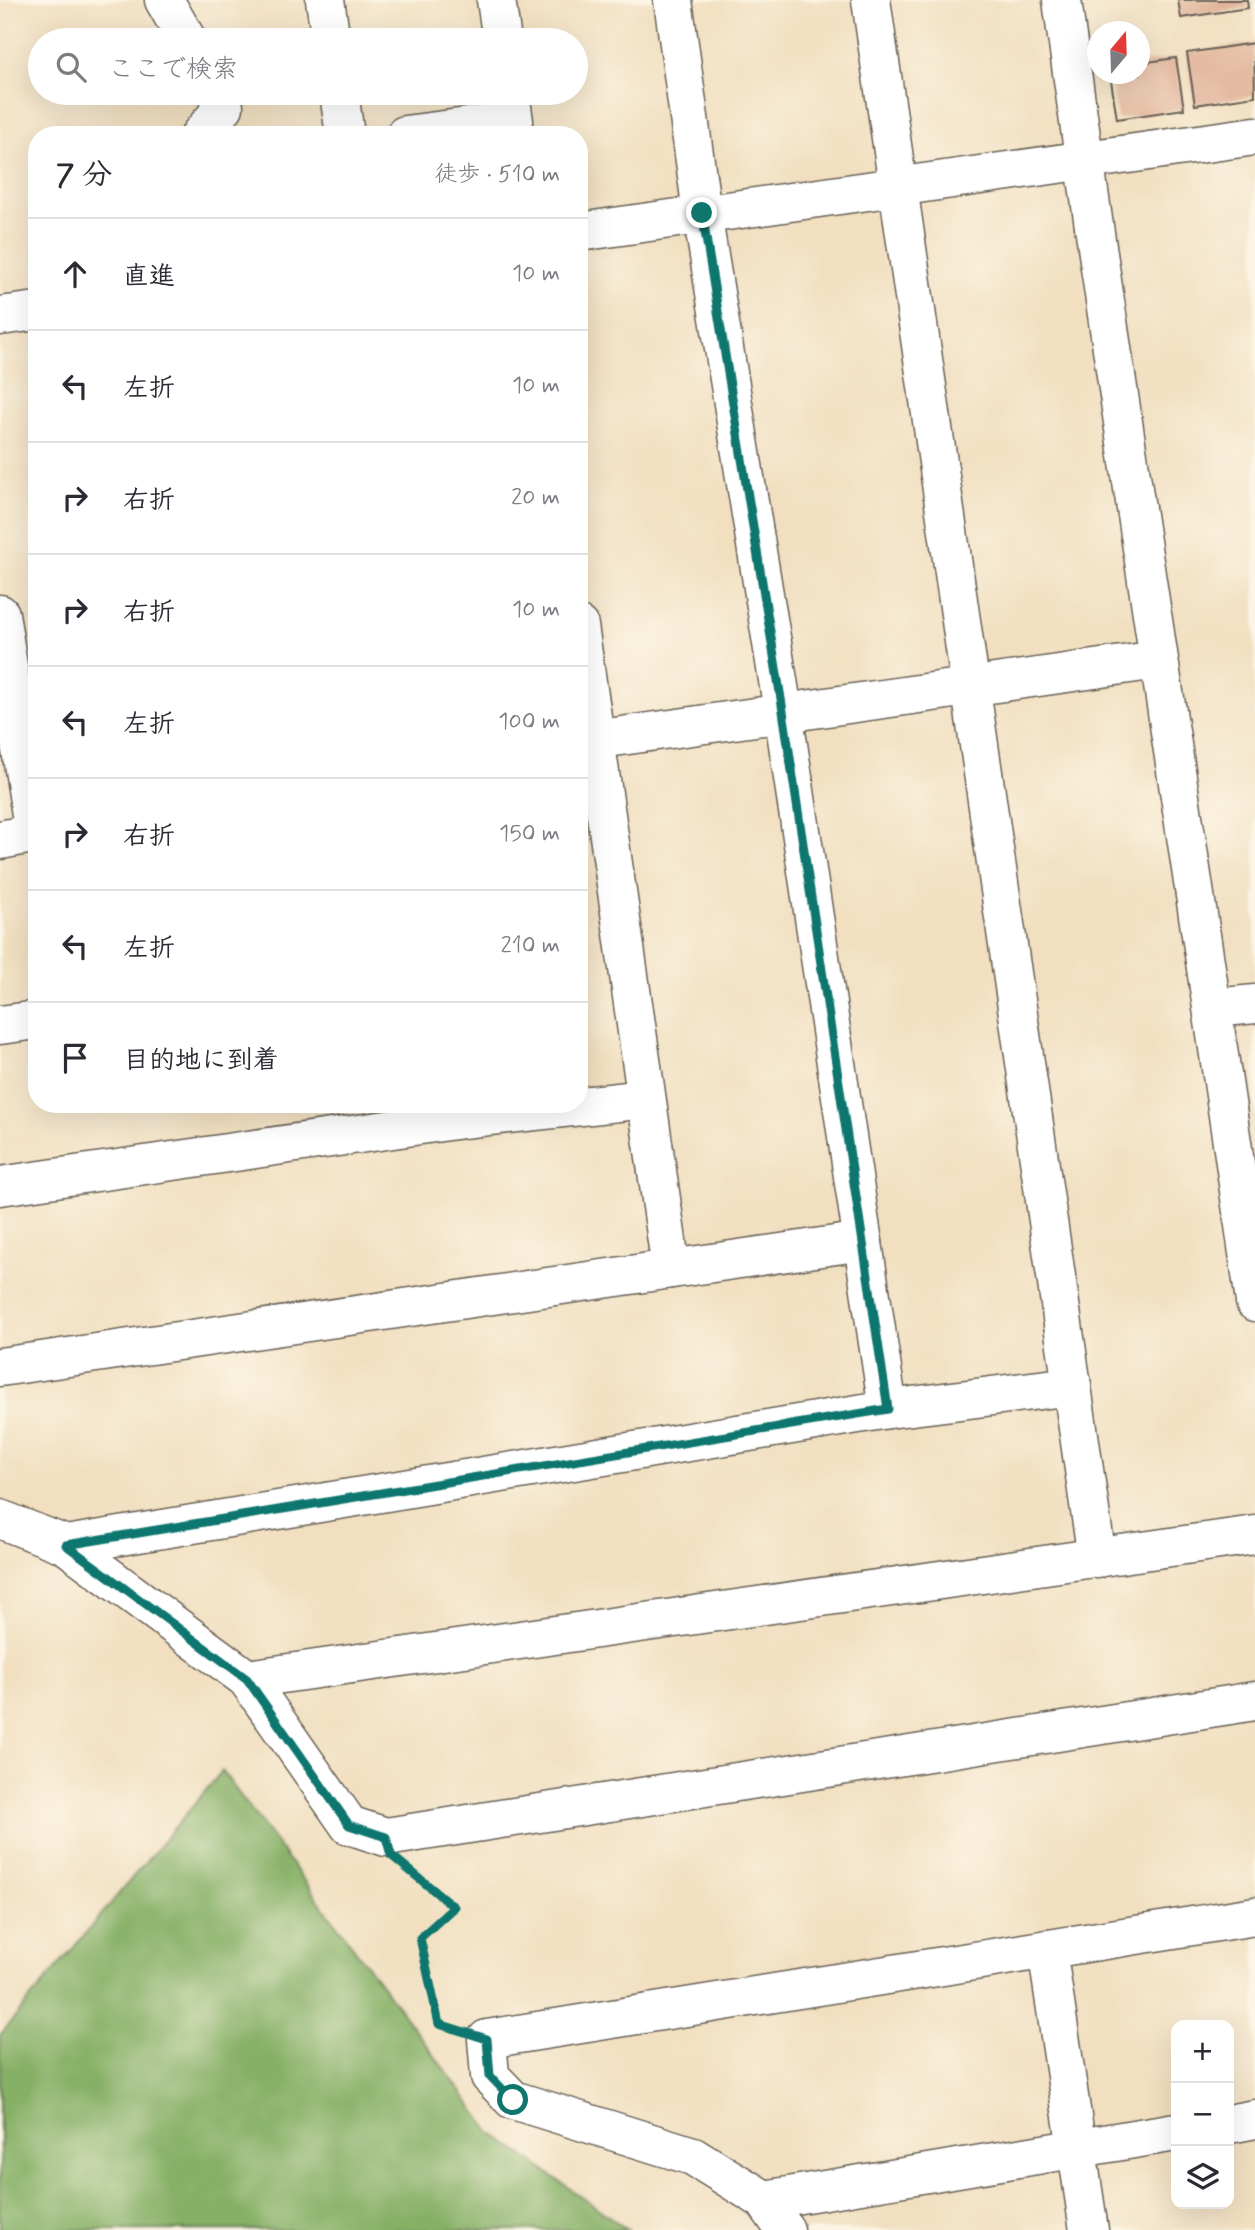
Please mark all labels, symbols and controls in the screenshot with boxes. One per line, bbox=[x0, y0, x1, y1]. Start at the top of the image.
north arrow bbox=[1087, 21, 1150, 84]
search box bbox=[28, 28, 588, 105]
icon: search bbox=[52, 48, 90, 86]
text: ここで検索 bbox=[108, 53, 238, 87]
text: 7 分 bbox=[56, 156, 112, 195]
text: 徒歩 · 510 m bbox=[434, 160, 560, 190]
route end bbox=[686, 197, 717, 228]
icon: ahead bbox=[56, 255, 94, 293]
text: 10 m bbox=[512, 259, 560, 289]
text: 直進 bbox=[123, 260, 175, 294]
icon: left bbox=[56, 367, 94, 405]
text: 10 m bbox=[512, 371, 560, 401]
text: 左折 bbox=[123, 372, 175, 406]
icon: right bbox=[56, 479, 94, 517]
text: 20 m bbox=[511, 483, 560, 513]
text: 右折 bbox=[123, 484, 175, 518]
icon: right bbox=[56, 591, 94, 629]
text: 10 m bbox=[512, 595, 560, 625]
text: 右折 bbox=[123, 596, 175, 630]
icon: left bbox=[56, 703, 94, 741]
text: 100 m bbox=[498, 707, 560, 737]
text: 左折 bbox=[123, 708, 175, 742]
icon: right bbox=[56, 815, 94, 853]
text: 150 m bbox=[499, 819, 560, 849]
text: 右折 bbox=[123, 820, 175, 854]
icon: left bbox=[56, 927, 94, 965]
text: 210 m bbox=[500, 931, 560, 961]
text: 左折 bbox=[123, 932, 175, 966]
icon: arrive bbox=[56, 1039, 94, 1077]
text: 目的地に到着 bbox=[123, 1044, 279, 1078]
map controls bbox=[1171, 2020, 1234, 2209]
button: + bbox=[1171, 2020, 1234, 2083]
button: − bbox=[1171, 2083, 1234, 2146]
route start bbox=[497, 2084, 528, 2115]
button: layers bbox=[1171, 2146, 1234, 2209]

